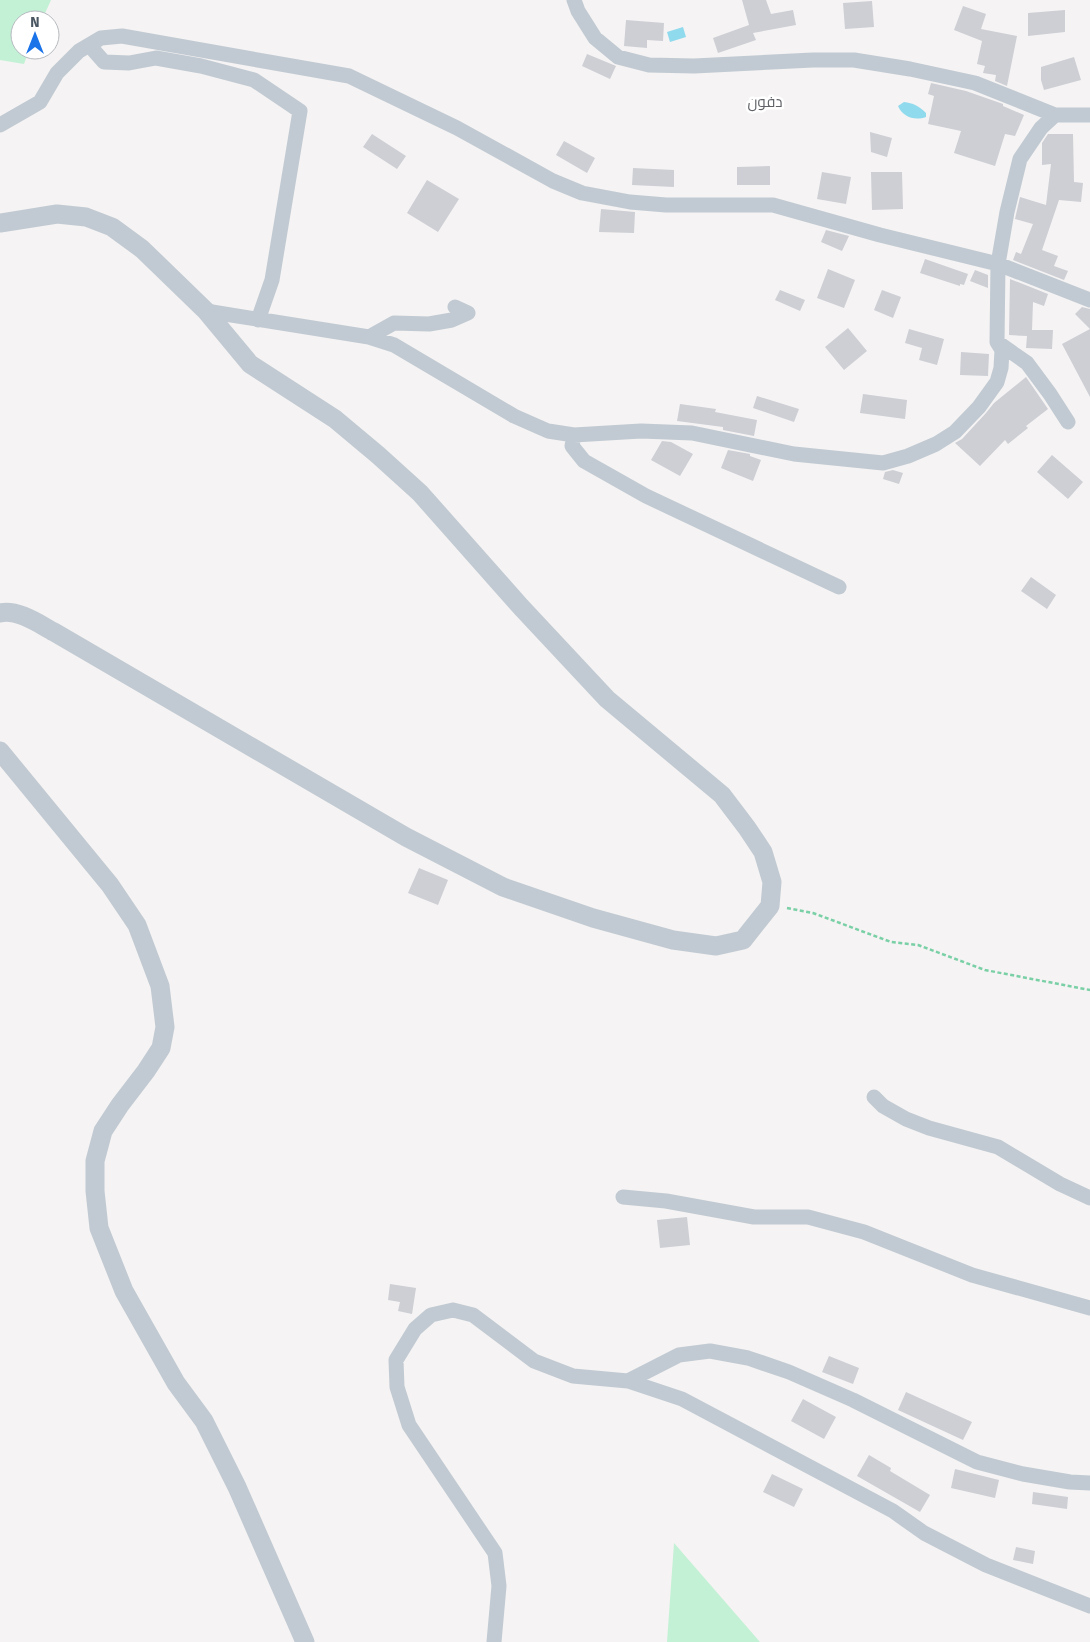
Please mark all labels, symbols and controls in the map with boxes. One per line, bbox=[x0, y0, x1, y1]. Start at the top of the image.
north arrow bbox=[10, 10, 60, 60]
text: N bbox=[30, 14, 40, 31]
district label: دفون bbox=[747, 93, 783, 112]

